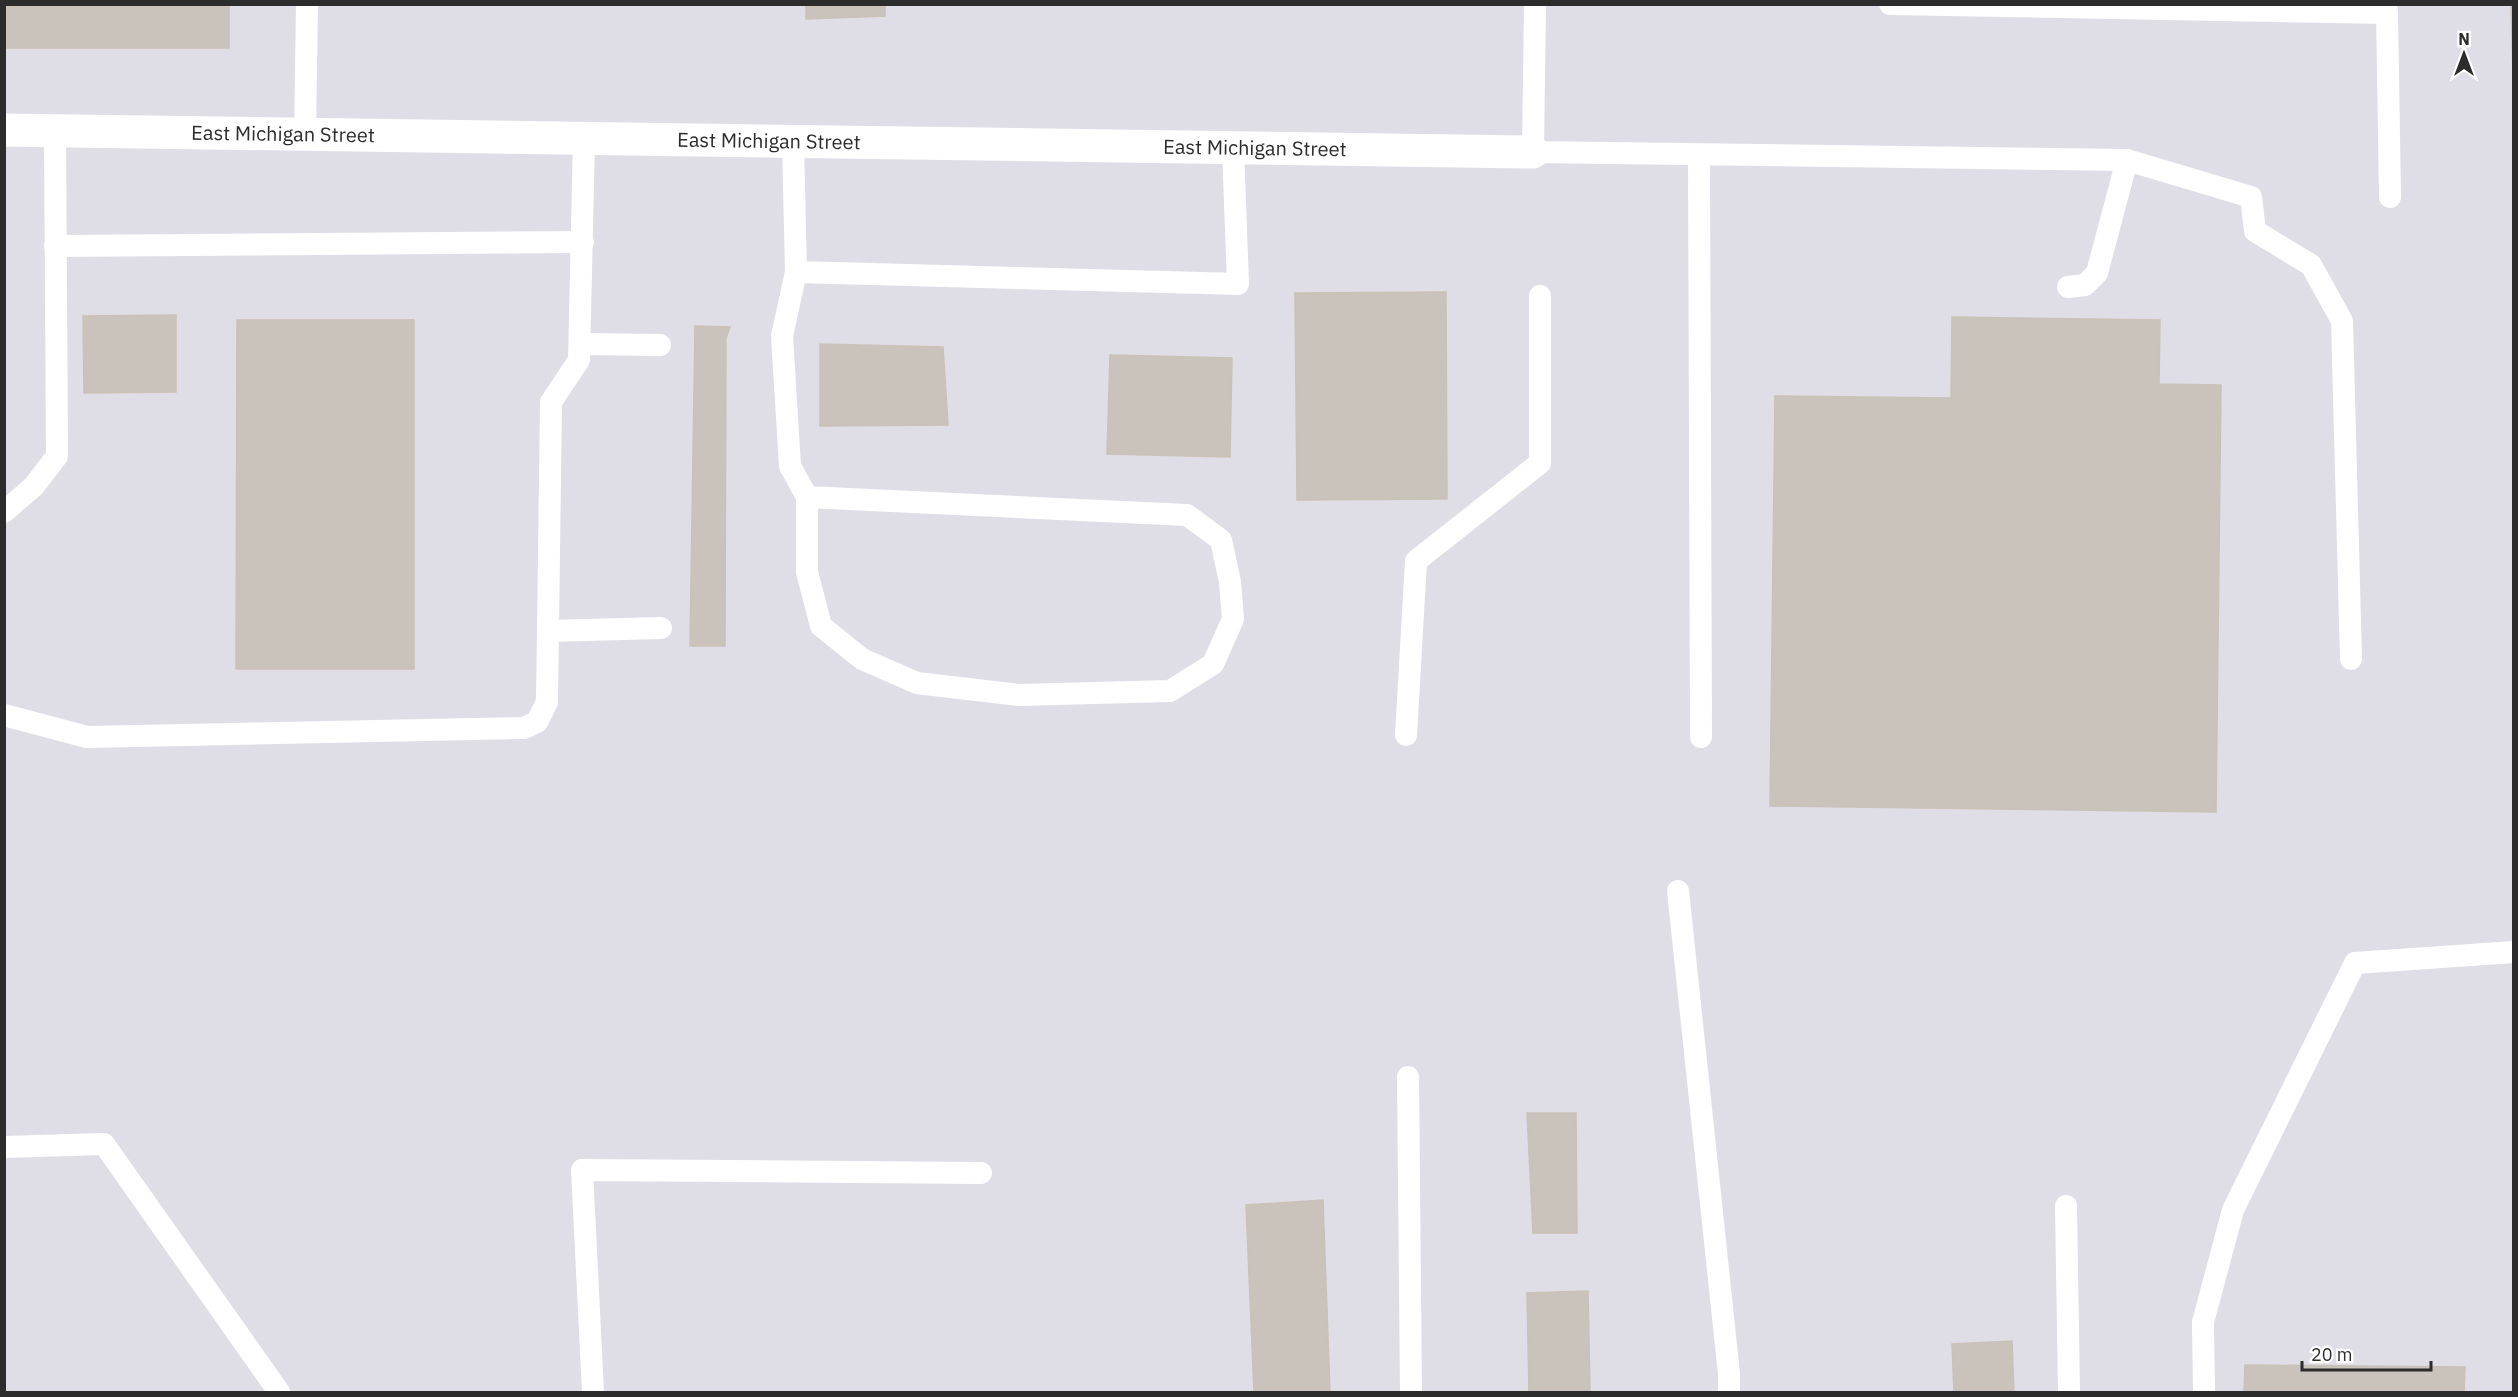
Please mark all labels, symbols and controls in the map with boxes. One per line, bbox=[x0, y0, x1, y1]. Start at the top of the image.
north arrow bbox=[2434, 24, 2494, 84]
text: N bbox=[2458, 29, 2470, 49]
street label: East Michigan Street bbox=[191, 119, 375, 148]
street label: East Michigan Street bbox=[677, 126, 861, 155]
street label: East Michigan Street bbox=[1163, 133, 1347, 162]
scale bar bbox=[2302, 1334, 2431, 1372]
text: 20 m bbox=[2311, 1343, 2353, 1366]

